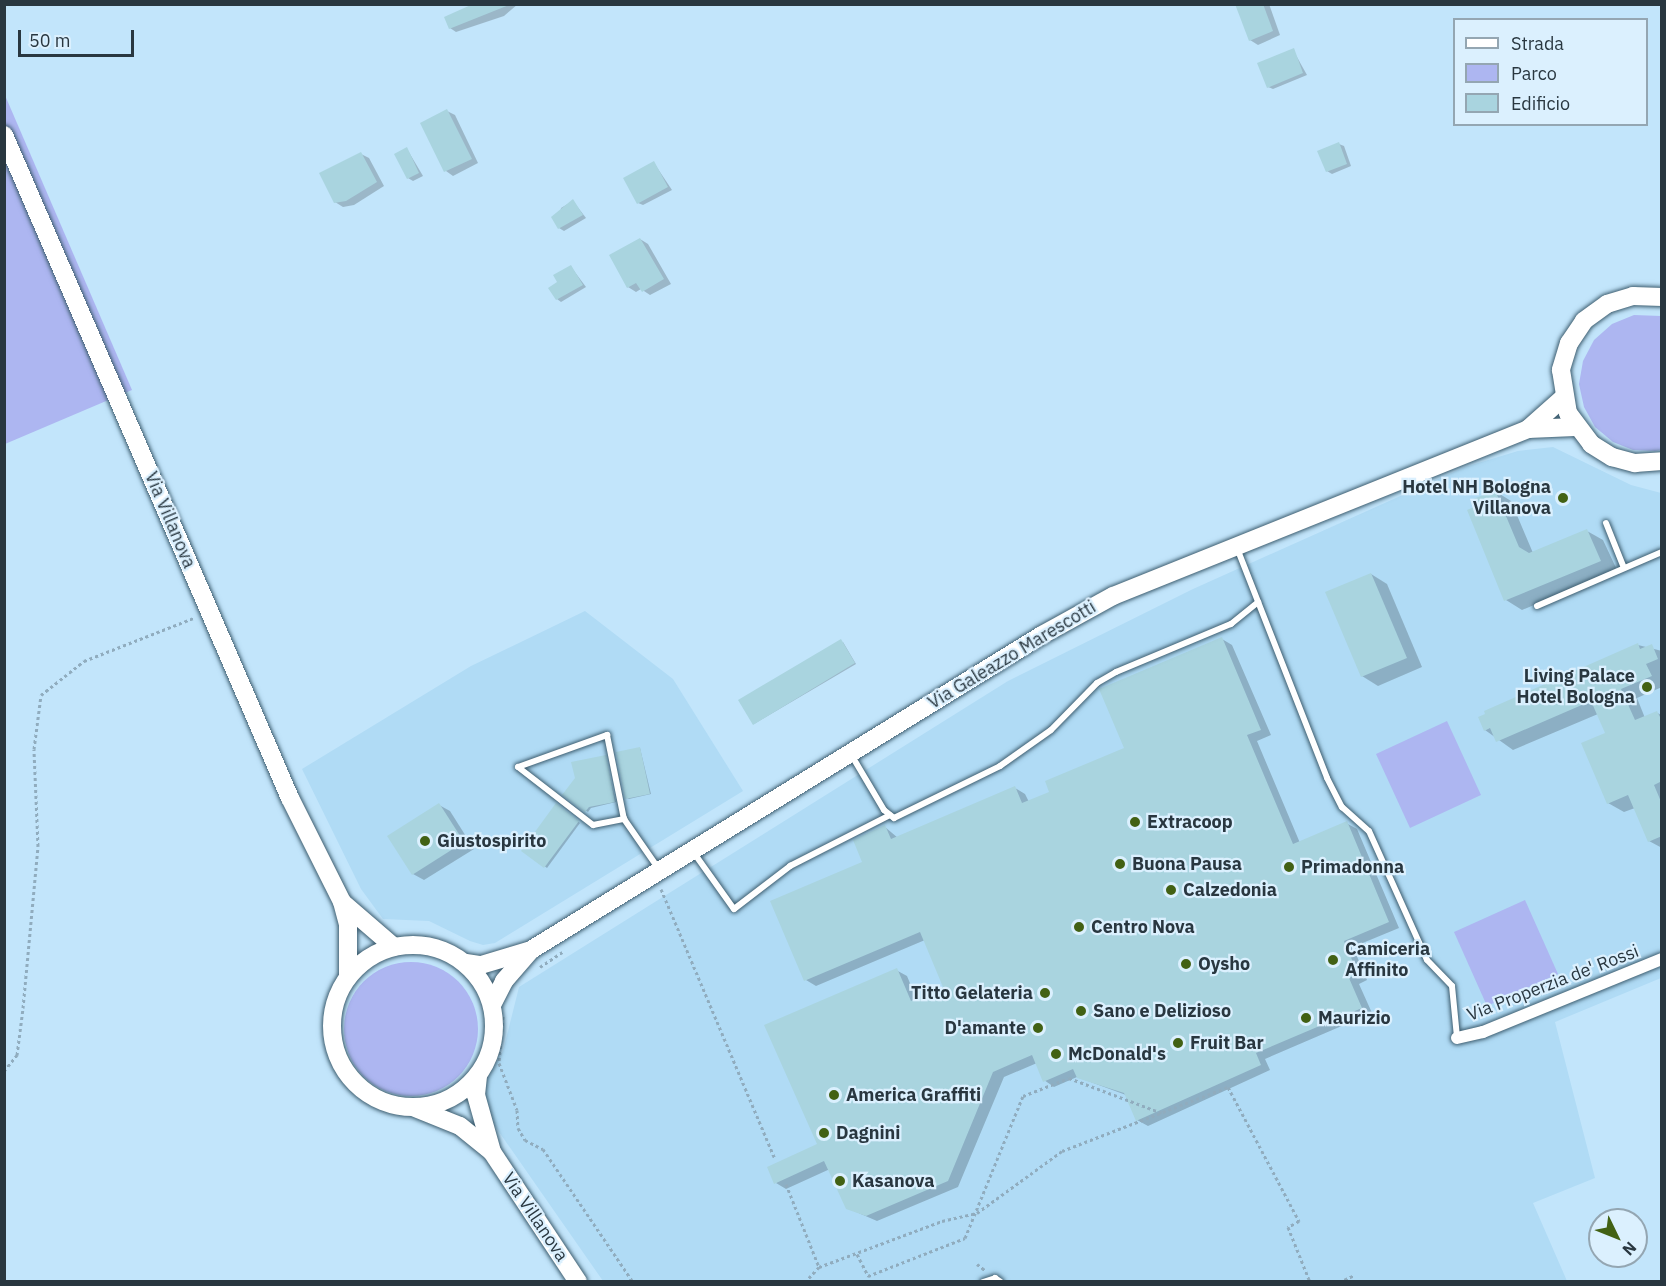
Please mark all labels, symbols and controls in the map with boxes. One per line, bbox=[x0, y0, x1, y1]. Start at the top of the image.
scale bar bbox=[21, 18, 136, 56]
legend bbox=[1453, 18, 1648, 126]
text: 50 m bbox=[29, 29, 71, 52]
text: Strada bbox=[1511, 32, 1564, 55]
text: Parco bbox=[1511, 62, 1557, 85]
text: Edificio bbox=[1511, 92, 1570, 115]
street label: Via Villanova bbox=[140, 469, 200, 571]
place label: Hotel NH Bologna Villanova bbox=[1402, 477, 1551, 520]
marker: Hotel NH Bologna Villanova bbox=[1556, 491, 1570, 505]
street label: Via Galeazzo Marescotti bbox=[924, 596, 1100, 714]
place label: Living Palace Hotel Bologna bbox=[1517, 666, 1635, 708]
marker: Living Palace Hotel Bologna bbox=[1640, 680, 1654, 694]
place label: Extracoop bbox=[1147, 811, 1233, 833]
marker: Extracoop bbox=[1128, 815, 1142, 829]
place label: Giustospirito bbox=[437, 830, 546, 852]
marker: Giustospirito bbox=[418, 834, 432, 848]
place label: Buona Pausa bbox=[1132, 853, 1242, 875]
place label: Primadonna bbox=[1301, 856, 1404, 878]
marker: Buona Pausa bbox=[1113, 857, 1127, 871]
marker: Primadonna bbox=[1282, 860, 1296, 874]
place label: Calzedonia bbox=[1183, 879, 1277, 901]
marker: Calzedonia bbox=[1164, 883, 1178, 897]
place label: Centro Nova bbox=[1091, 916, 1195, 938]
marker: Centro Nova bbox=[1072, 920, 1086, 934]
place label: Camiceria Affinito bbox=[1345, 939, 1430, 982]
street label: Via Properzia de' Rossi bbox=[1464, 940, 1642, 1026]
place label: Oysho bbox=[1198, 953, 1250, 975]
marker: Camiceria Affinito bbox=[1326, 953, 1340, 967]
marker: Oysho bbox=[1179, 957, 1193, 971]
place label: Titto Gelateria bbox=[911, 982, 1033, 1004]
marker: Titto Gelateria bbox=[1038, 986, 1052, 1000]
place label: Sano e Delizioso bbox=[1093, 1000, 1231, 1022]
marker: Sano e Delizioso bbox=[1074, 1004, 1088, 1018]
place label: Maurizio bbox=[1318, 1007, 1391, 1029]
marker: Maurizio bbox=[1299, 1011, 1313, 1025]
place label: D'amante bbox=[945, 1017, 1026, 1039]
marker: D'amante bbox=[1031, 1021, 1045, 1035]
place label: Fruit Bar bbox=[1190, 1032, 1264, 1054]
marker: Fruit Bar bbox=[1171, 1036, 1185, 1050]
place label: McDonald's bbox=[1068, 1043, 1166, 1065]
marker: McDonald's bbox=[1049, 1047, 1063, 1061]
place label: America Graffiti bbox=[846, 1084, 981, 1106]
marker: America Graffiti bbox=[827, 1088, 841, 1102]
place label: Dagnini bbox=[836, 1122, 900, 1144]
marker: Dagnini bbox=[817, 1126, 831, 1140]
street label: Via Villanova bbox=[497, 1168, 573, 1266]
place label: Kasanova bbox=[852, 1170, 934, 1192]
marker: Kasanova bbox=[833, 1174, 847, 1188]
north arrow bbox=[1588, 1208, 1648, 1268]
text: N bbox=[1618, 1238, 1641, 1260]

